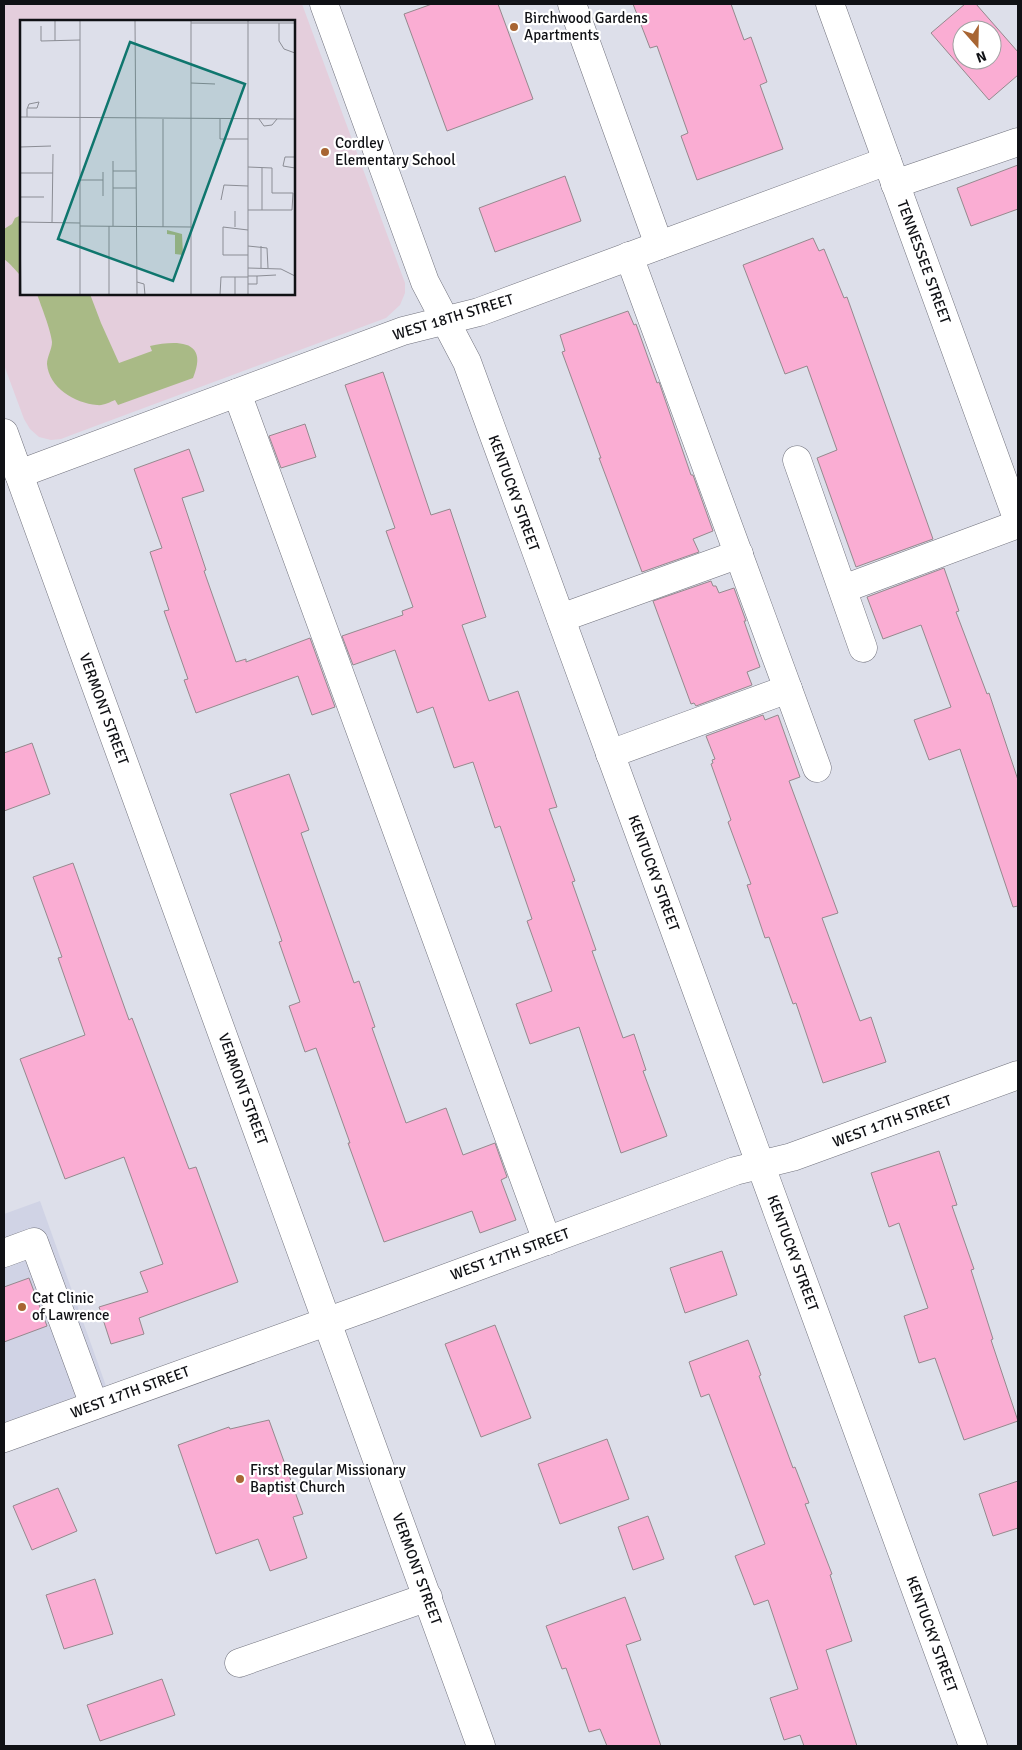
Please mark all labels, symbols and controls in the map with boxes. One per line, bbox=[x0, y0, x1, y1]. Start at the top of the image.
place label: Birchwood Gardens Apartments bbox=[524, 9, 648, 44]
inset map bbox=[20, 20, 295, 295]
north arrow bbox=[952, 20, 1002, 70]
marker: Birchwood Gardens Apartments bbox=[508, 21, 520, 33]
text: N bbox=[974, 47, 989, 66]
place label: Cordley Elementary School bbox=[335, 134, 456, 169]
marker: Cordley Elementary School bbox=[319, 146, 331, 158]
street label: TENNESSEE STREET bbox=[893, 198, 955, 327]
street label: WEST 18TH STREET bbox=[390, 290, 516, 344]
street label: KENTUCKY STREET bbox=[485, 432, 544, 554]
street label: VERMONT STREET bbox=[75, 651, 133, 768]
street label: KENTUCKY STREET bbox=[625, 812, 684, 934]
street label: VERMONT STREET bbox=[214, 1031, 272, 1148]
street label: WEST 17TH STREET bbox=[830, 1091, 955, 1151]
street label: KENTUCKY STREET bbox=[764, 1192, 823, 1314]
street label: WEST 17TH STREET bbox=[448, 1224, 573, 1284]
place label: Cat Clinic of Lawrence bbox=[32, 1289, 109, 1324]
marker: Cat Clinic of Lawrence bbox=[16, 1301, 28, 1313]
street label: WEST 17TH STREET bbox=[68, 1362, 193, 1422]
place label: First Regular Missionary Baptist Church bbox=[250, 1461, 406, 1496]
marker: First Regular Missionary Baptist Church bbox=[234, 1473, 246, 1485]
street label: VERMONT STREET bbox=[388, 1511, 446, 1628]
street label: KENTUCKY STREET bbox=[903, 1573, 962, 1695]

